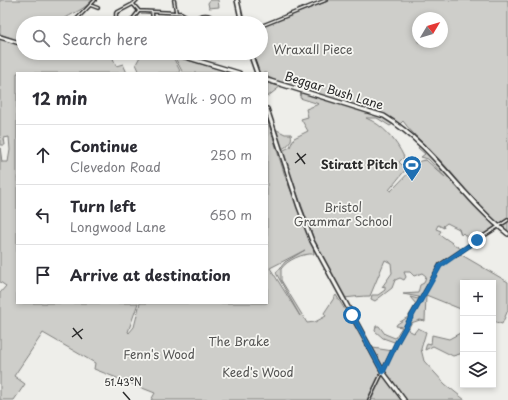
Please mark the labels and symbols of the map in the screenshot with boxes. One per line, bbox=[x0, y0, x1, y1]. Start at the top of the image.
north arrow bbox=[412, 12, 448, 48]
park label: Wraxall Piece bbox=[273, 40, 353, 58]
street label: Beggar Bush Lane bbox=[283, 66, 386, 114]
sports icon: Stiratt Pitch bbox=[401, 154, 423, 182]
place label: Stiratt Pitch bbox=[321, 155, 398, 173]
park label: Bristol Grammar School bbox=[294, 198, 392, 230]
route end bbox=[468, 231, 486, 249]
route start bbox=[343, 306, 361, 324]
park label: The Brake bbox=[209, 332, 269, 350]
park label: Fenn's Wood bbox=[123, 345, 195, 363]
park label: Keed's Wood bbox=[222, 363, 294, 381]
text: 51.43°N bbox=[104, 374, 142, 389]

